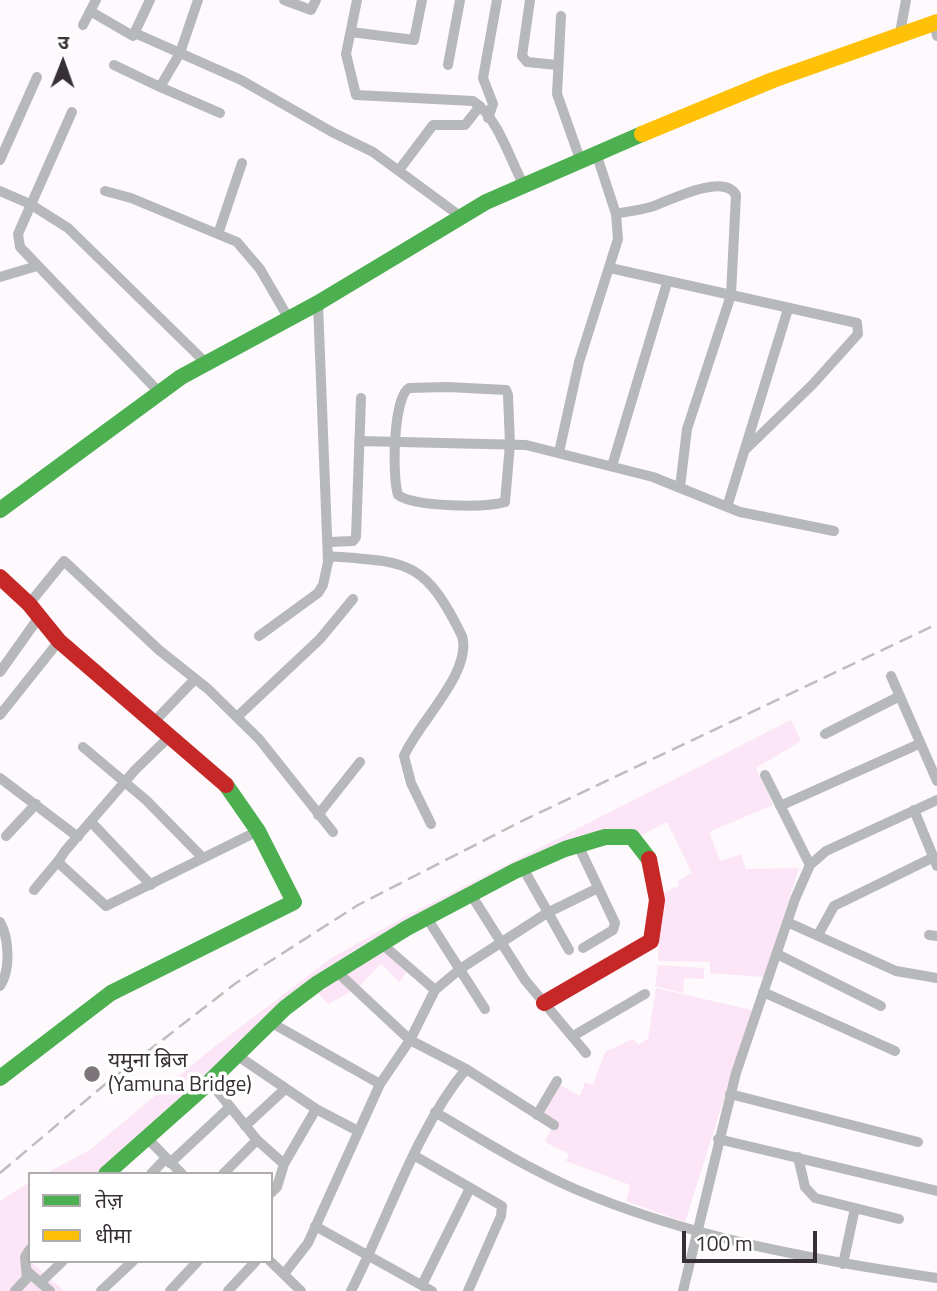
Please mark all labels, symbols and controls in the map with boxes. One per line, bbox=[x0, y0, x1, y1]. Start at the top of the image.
text: उ bbox=[58, 27, 69, 56]
north arrow bbox=[28, 28, 98, 98]
place label: यमुना ब्रिज (Yamuna Bridge) bbox=[108, 1049, 252, 1099]
marker: यमुना ब्रिज (Yamuna Bridge) bbox=[82, 1064, 102, 1084]
legend bbox=[28, 1172, 273, 1263]
text: तेज़ bbox=[95, 1184, 123, 1216]
scale bar bbox=[685, 1218, 820, 1262]
text: धीमा bbox=[95, 1219, 131, 1251]
text: 100 m bbox=[695, 1227, 752, 1259]

